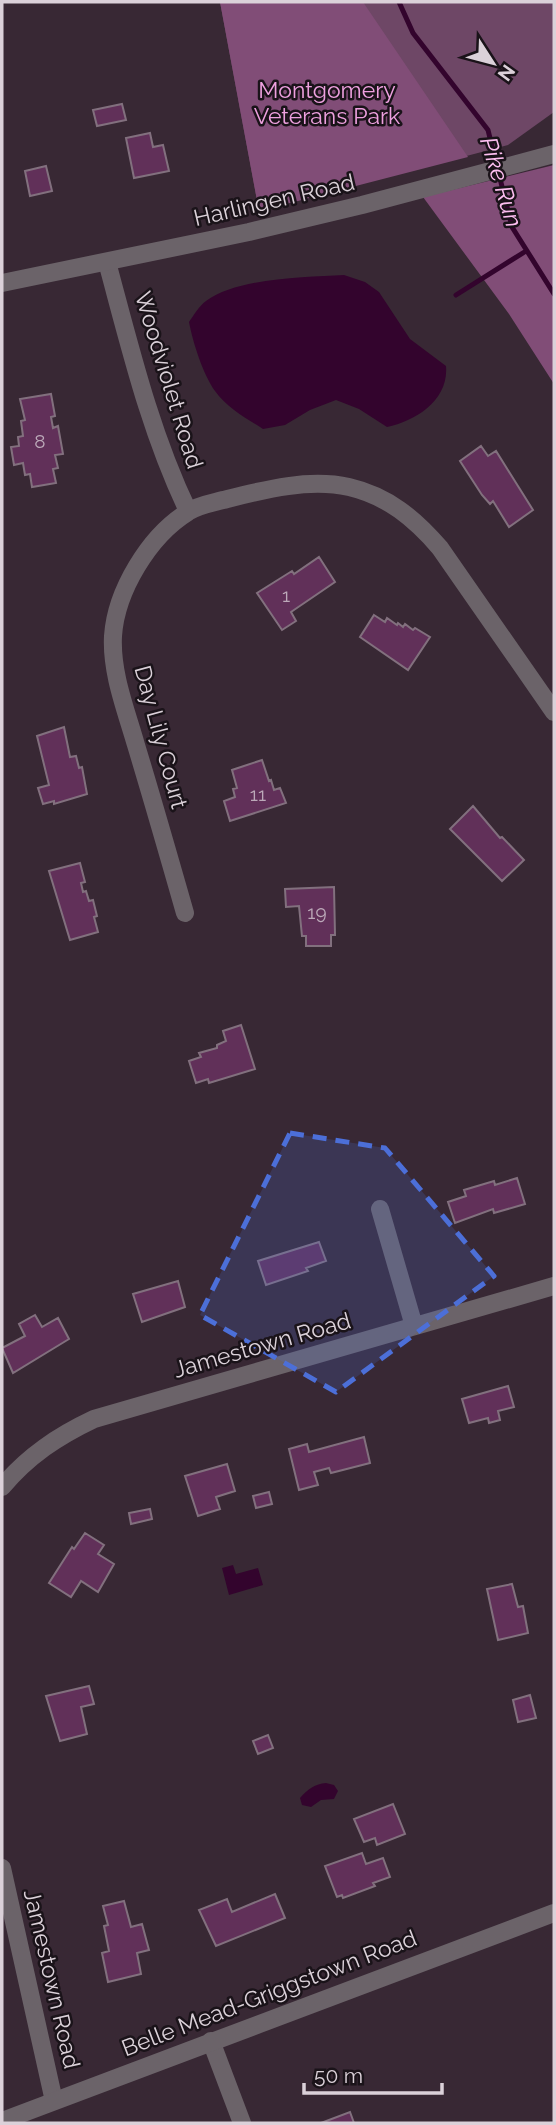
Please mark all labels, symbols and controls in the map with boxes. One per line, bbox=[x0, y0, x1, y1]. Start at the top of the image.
north arrow bbox=[458, 28, 528, 98]
text: N bbox=[494, 61, 520, 85]
park label: Montgomery Veterans Park bbox=[254, 76, 400, 129]
water label: Pike Run bbox=[474, 133, 529, 231]
street label: Harlingen Road bbox=[191, 168, 357, 231]
street label: Woodviolet Road bbox=[130, 288, 209, 472]
house number: 8 bbox=[34, 430, 46, 452]
house number: 1 bbox=[282, 584, 290, 606]
street label: Day Lily Court bbox=[129, 662, 194, 812]
house number: 11 bbox=[250, 783, 266, 805]
house number: 19 bbox=[307, 901, 327, 923]
street label: Jamestown Road bbox=[170, 1306, 354, 1383]
street label: Jamestown Road bbox=[19, 1887, 86, 2071]
street label: Belle Mead-Griggstown Road bbox=[118, 1924, 420, 2061]
scale bar bbox=[304, 2052, 442, 2096]
text: 50 m bbox=[314, 2063, 363, 2088]

